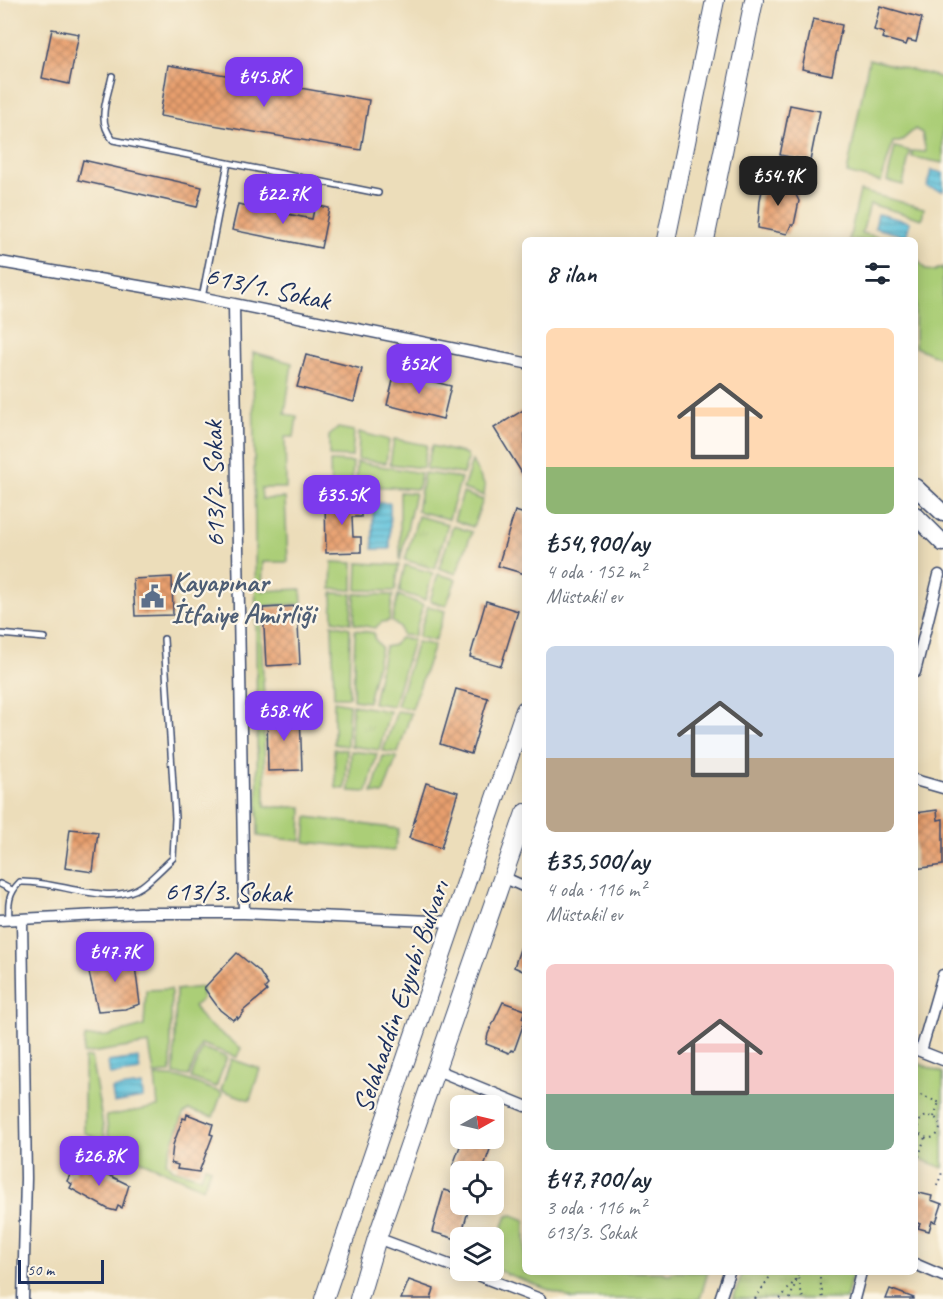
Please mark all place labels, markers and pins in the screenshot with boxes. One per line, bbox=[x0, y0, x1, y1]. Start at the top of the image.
pin: ₺45.8K bbox=[215, 57, 313, 108]
pin: ₺54.9K bbox=[729, 156, 827, 207]
pin: ₺22.7K bbox=[234, 174, 332, 225]
pin: ₺52K bbox=[383, 344, 455, 395]
pin: ₺35.5K bbox=[293, 475, 391, 526]
place label: Kayapınar İtfaiye Amirliği bbox=[171, 564, 319, 631]
public building icon: Kayapınar İtfaiye Amirliği bbox=[140, 584, 166, 610]
pin: ₺58.4K bbox=[235, 691, 333, 742]
pin: ₺47.7K bbox=[66, 932, 164, 983]
pin: ₺26.8K bbox=[50, 1136, 148, 1187]

